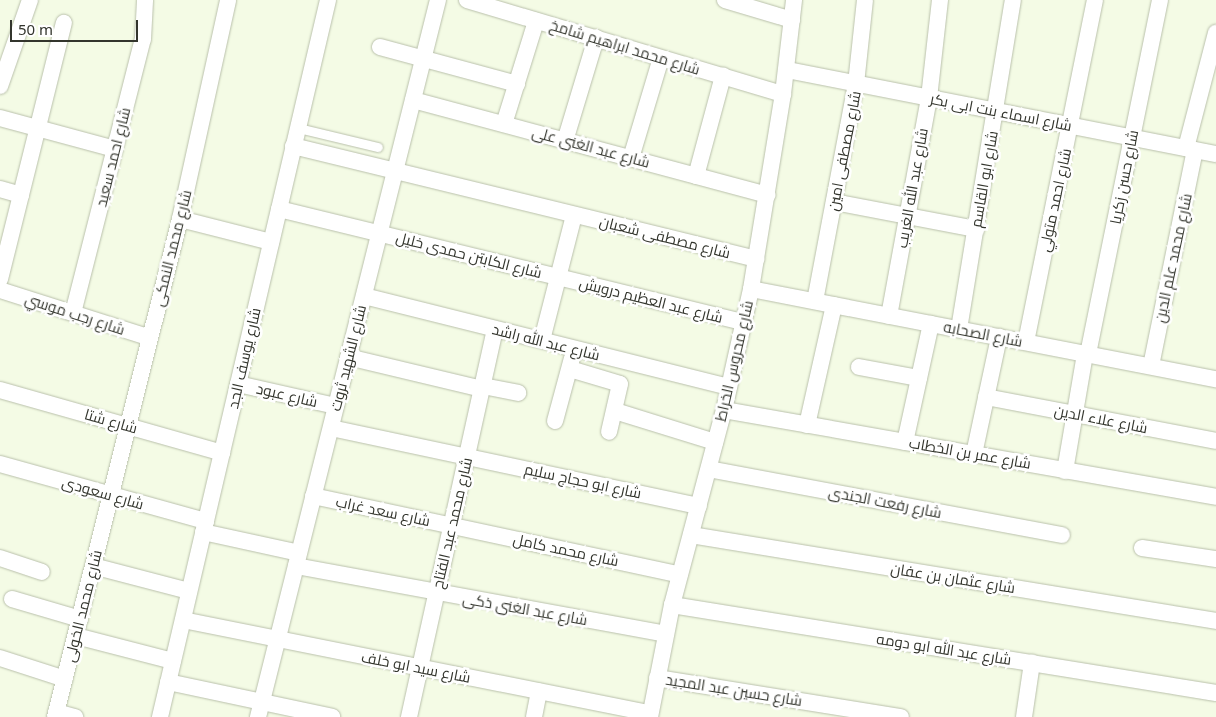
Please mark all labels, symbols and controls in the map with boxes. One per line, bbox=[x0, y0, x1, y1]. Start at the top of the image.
scale bar bbox=[12, 10, 140, 42]
street label: شارع محمد ابراهيم شامخ bbox=[548, 16, 702, 78]
text: 50 m bbox=[18, 19, 53, 39]
street label: شارع مصطفى امين bbox=[824, 89, 864, 213]
street label: شارع اسماء بنت ابى بكر bbox=[929, 89, 1073, 135]
street label: شارع احمد سعيد bbox=[92, 105, 134, 209]
street label: شارع عبد الغنى على bbox=[530, 123, 652, 171]
street label: شارع عبد الله الغريب bbox=[893, 127, 931, 249]
street label: شارع حسن زكريا bbox=[1106, 128, 1142, 226]
street label: شارع ابو القاسم bbox=[967, 129, 1001, 229]
street label: شارع احمد متولي bbox=[1035, 147, 1075, 253]
street label: شارع محمد النمكى bbox=[149, 188, 195, 308]
street label: شارع محمد علم الدين bbox=[1151, 192, 1195, 324]
street label: شارع مصطفى شعبان bbox=[598, 212, 732, 262]
street label: شارع الكابتن حمدى خليل bbox=[394, 228, 544, 282]
street label: شارع عبد العظيم درويش bbox=[577, 273, 725, 327]
street label: شارع رجب موسي bbox=[23, 289, 127, 339]
street label: شارع محروس الخراط bbox=[711, 299, 757, 423]
street label: شارع الشهيد ثروت bbox=[326, 303, 370, 413]
street label: شارع يوسف الجد bbox=[224, 306, 264, 410]
street label: شارع الصحابه bbox=[942, 318, 1024, 350]
street label: شارع عبد الله راشد bbox=[490, 320, 602, 364]
street label: شارع عبود bbox=[255, 379, 319, 411]
street label: شارع علاء الدين bbox=[1053, 401, 1149, 437]
street label: شارع شتا bbox=[82, 405, 140, 437]
street label: شارع عمر بن الخطاب bbox=[908, 433, 1032, 473]
street label: شارع محمد عبد الفتاح bbox=[428, 456, 476, 590]
street label: شارع ابو حجاج سليم bbox=[523, 460, 643, 502]
street label: شارع سعودى bbox=[60, 473, 146, 513]
street label: شارع رفعت الجندى bbox=[827, 482, 943, 522]
street label: شارع سعد غراب bbox=[334, 492, 432, 530]
street label: شارع محمد كامل bbox=[512, 530, 620, 570]
street label: شارع محمد الخولى bbox=[60, 548, 106, 664]
street label: شارع عثمان بن عفان bbox=[889, 559, 1017, 597]
street label: شارع عبد الغنى ذكى bbox=[461, 589, 589, 629]
street label: شارع عبد الله ابو دومه bbox=[875, 629, 1013, 669]
street label: شارع سيد ابو خلف bbox=[360, 648, 472, 686]
street label: شارع حسين عبد المجيد bbox=[664, 670, 804, 710]

